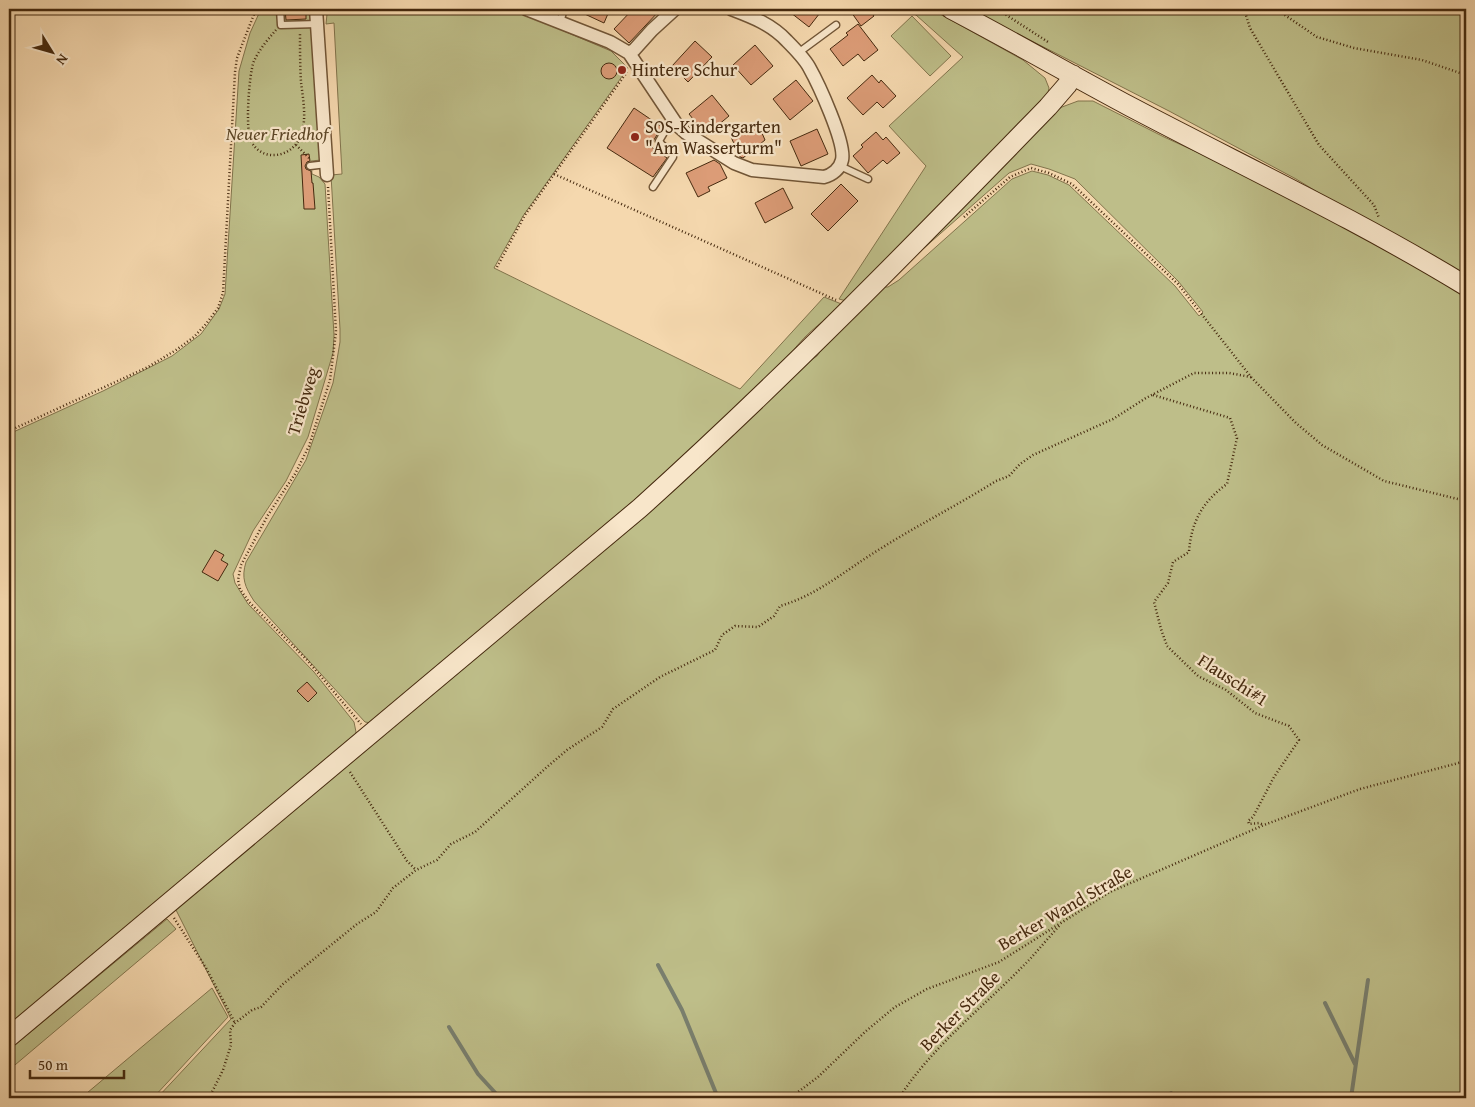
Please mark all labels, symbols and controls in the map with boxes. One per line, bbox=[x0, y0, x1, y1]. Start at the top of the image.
north arrow bbox=[28, 28, 78, 78]
text: N bbox=[51, 50, 73, 70]
place label: Hintere Schur bbox=[632, 56, 738, 83]
marker: Hintere Schur bbox=[616, 64, 628, 76]
place label: SOS-Kindergarten "Am Wasserturm" bbox=[645, 113, 782, 161]
park label: Neuer Friedhof bbox=[225, 120, 332, 147]
marker: SOS-Kindergarten "Am Wasserturm" bbox=[629, 131, 641, 143]
street label: Triebweg bbox=[279, 363, 326, 438]
street label: Flauschi#1 bbox=[1193, 647, 1274, 713]
street label: Berker Wand Straße bbox=[992, 858, 1137, 957]
street label: Berker Straße bbox=[913, 964, 1006, 1057]
scale bar bbox=[30, 1047, 124, 1079]
text: 50 m bbox=[38, 1054, 69, 1075]

